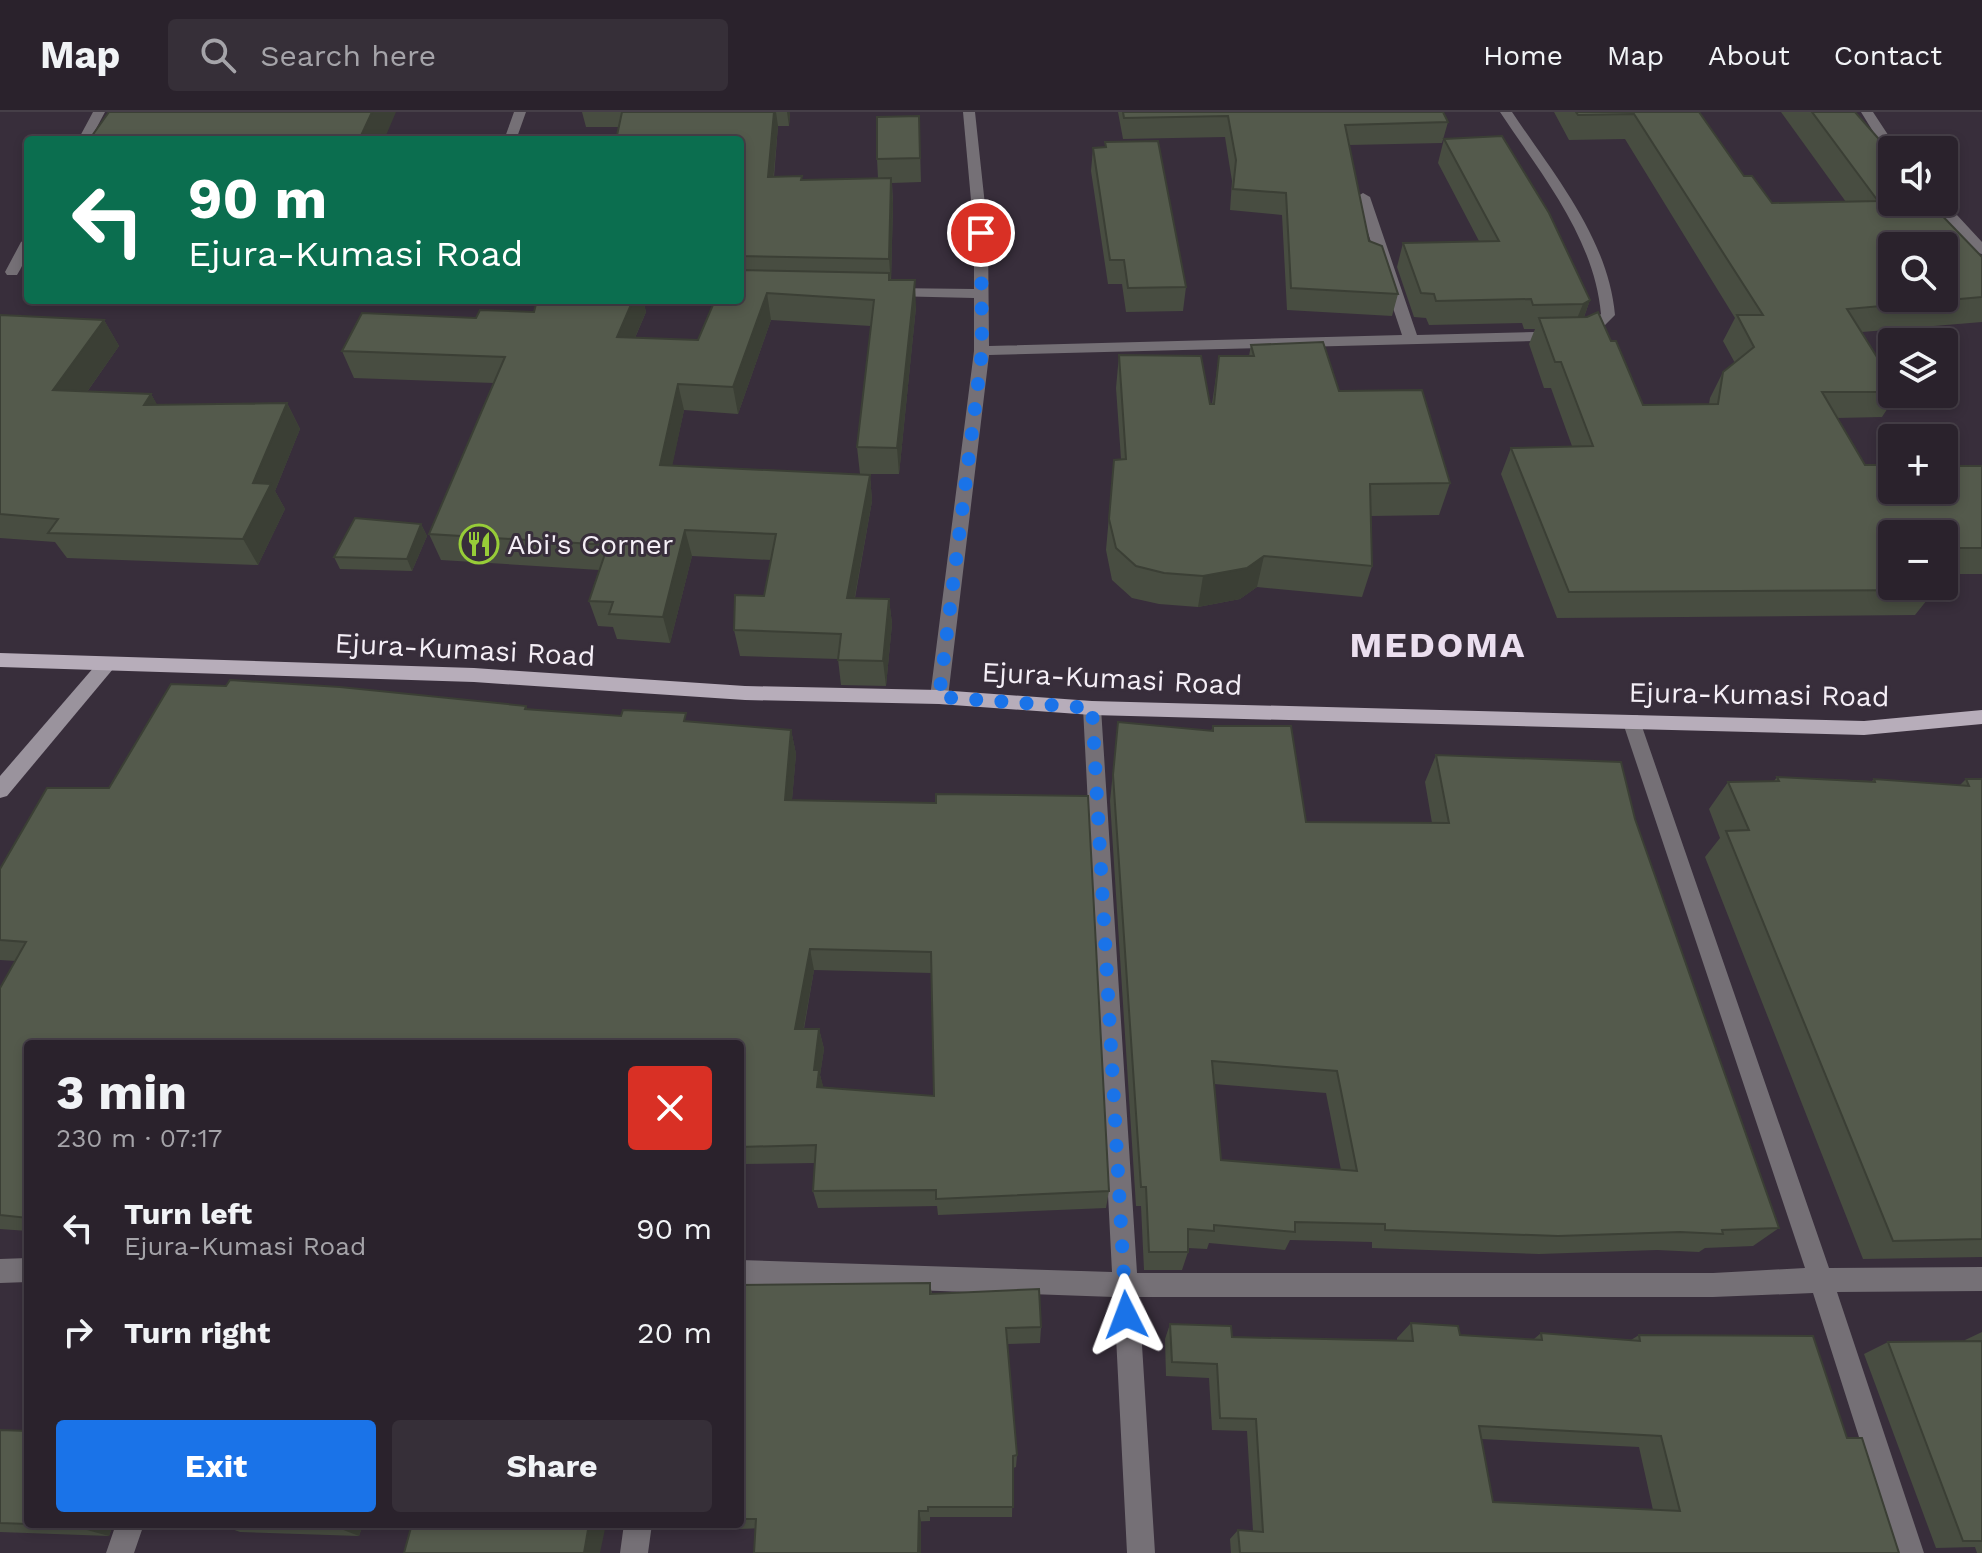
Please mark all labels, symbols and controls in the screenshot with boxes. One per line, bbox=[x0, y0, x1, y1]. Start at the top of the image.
search box bbox=[168, 19, 728, 91]
text: Map bbox=[40, 33, 120, 77]
icon: search bbox=[196, 33, 240, 77]
text: Search here bbox=[260, 38, 436, 73]
text: Home bbox=[1483, 39, 1563, 72]
text: Map bbox=[1607, 39, 1664, 72]
text: About bbox=[1708, 39, 1790, 72]
text: Contact bbox=[1834, 39, 1942, 72]
map controls bbox=[1878, 136, 1958, 600]
button: sound bbox=[1878, 136, 1958, 216]
text: 90 m bbox=[188, 166, 327, 232]
icon: left bbox=[56, 168, 160, 272]
pin bbox=[947, 199, 1015, 267]
icon: arrive bbox=[959, 211, 1003, 255]
button: search bbox=[1878, 232, 1958, 312]
text: Ejura-Kumasi Road bbox=[188, 233, 523, 275]
button: layers bbox=[1878, 328, 1958, 408]
button: + bbox=[1878, 424, 1958, 504]
button: − bbox=[1878, 520, 1958, 600]
restaurant icon: Abi's Corner bbox=[458, 523, 500, 565]
place label: Abi's Corner bbox=[507, 528, 673, 561]
district label: MEDOMA bbox=[1350, 624, 1527, 666]
street label: Ejura-Kumasi Road bbox=[334, 626, 596, 673]
street label: Ejura-Kumasi Road bbox=[981, 655, 1243, 702]
street label: Ejura-Kumasi Road bbox=[1628, 676, 1890, 713]
text: 3 min bbox=[56, 1064, 187, 1121]
button: close bbox=[628, 1066, 712, 1150]
text: 230 m · 07:17 bbox=[56, 1123, 222, 1153]
text: Turn left bbox=[124, 1196, 252, 1231]
icon: left bbox=[56, 1206, 100, 1250]
text: 90 m bbox=[636, 1211, 712, 1246]
text: Ejura-Kumasi Road bbox=[124, 1231, 366, 1261]
position arrow bbox=[1084, 1273, 1168, 1357]
icon: right bbox=[56, 1310, 100, 1354]
text: Turn right bbox=[124, 1315, 270, 1350]
text: 20 m bbox=[637, 1315, 712, 1350]
button: Exit bbox=[56, 1420, 376, 1512]
button: Share bbox=[392, 1420, 712, 1512]

